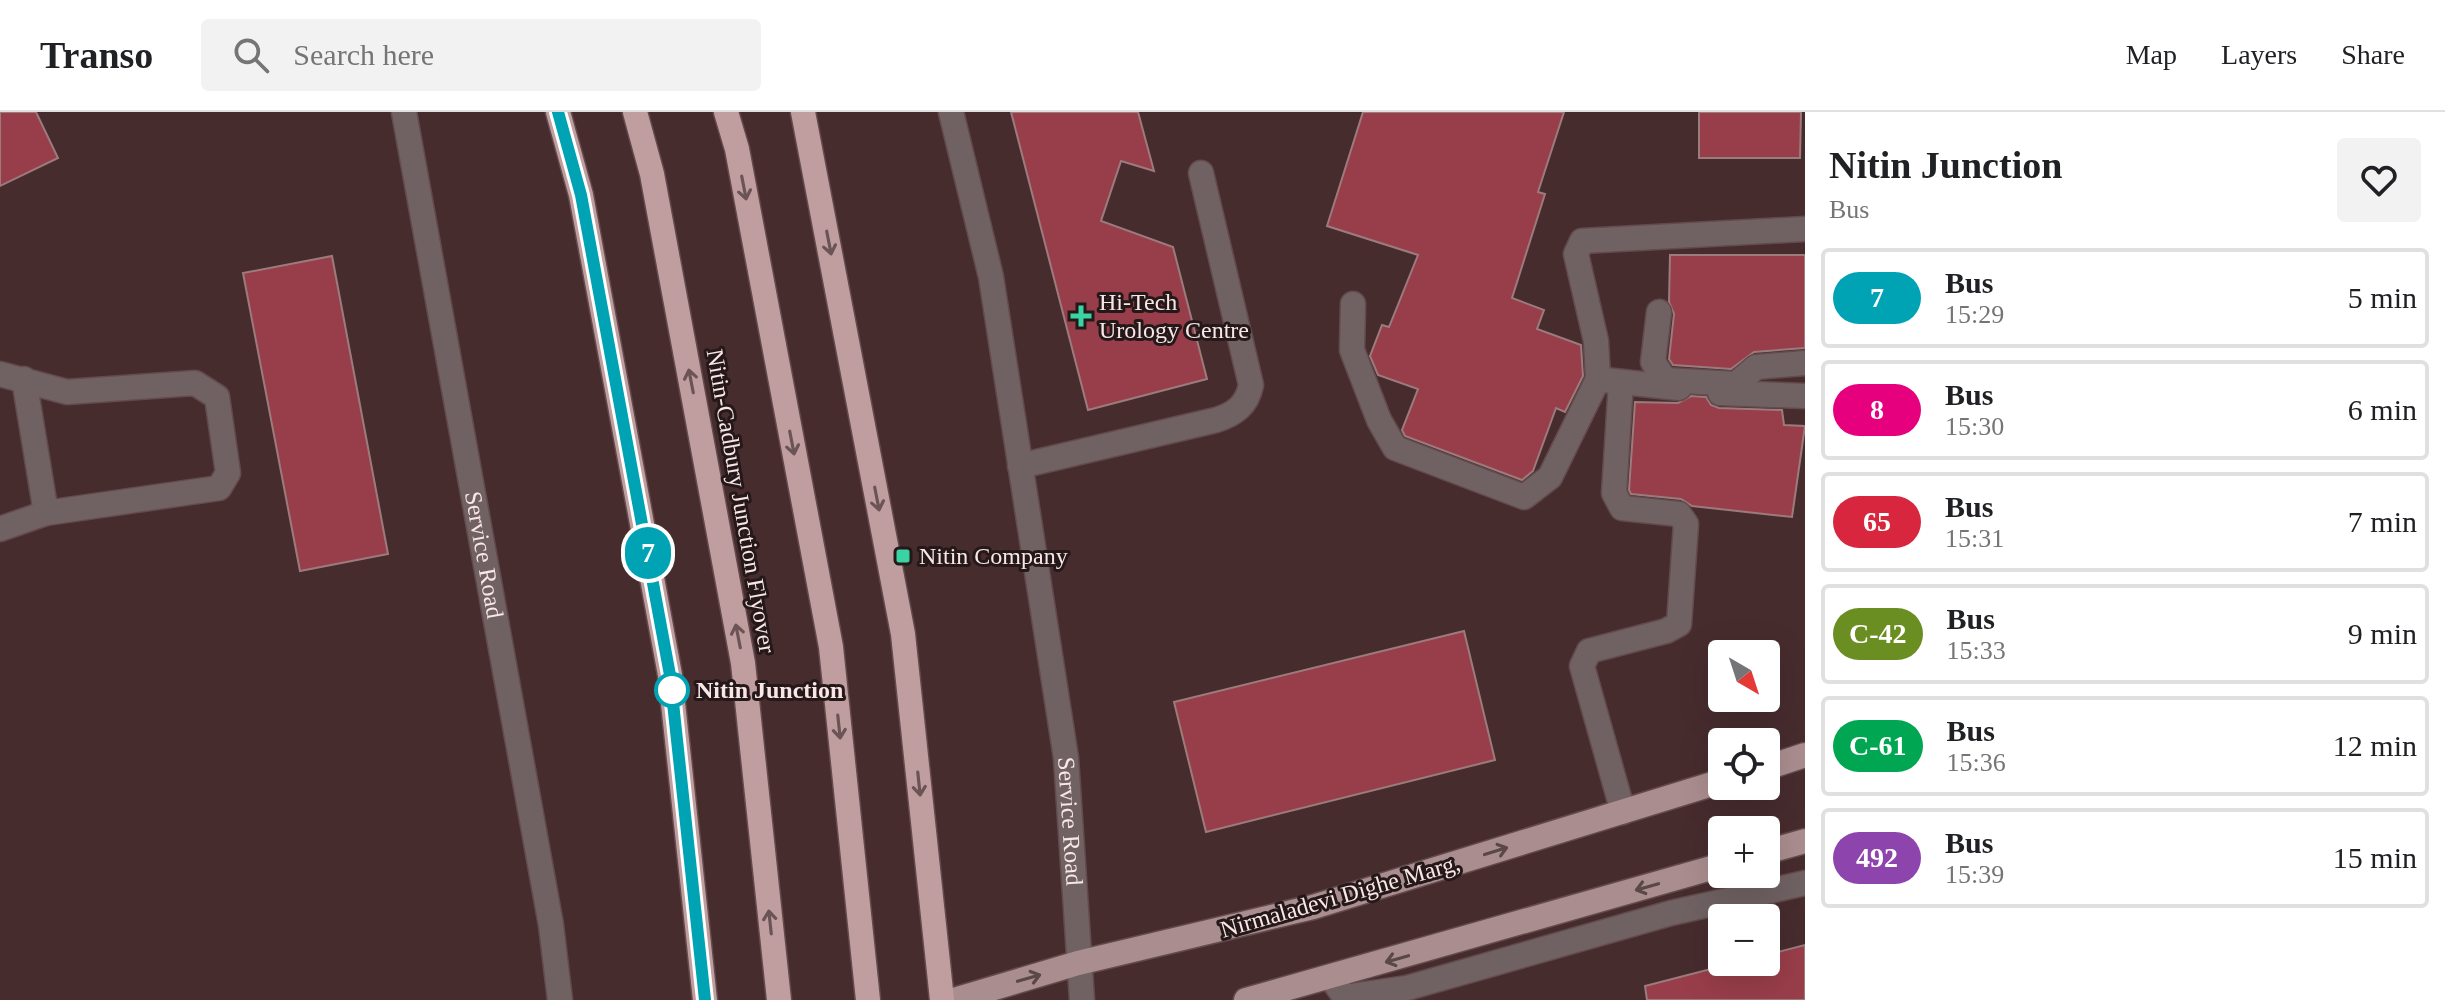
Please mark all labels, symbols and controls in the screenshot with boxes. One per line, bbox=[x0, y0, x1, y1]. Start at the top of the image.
search box bbox=[201, 19, 761, 91]
icon: search bbox=[229, 33, 273, 77]
text: Transo bbox=[40, 34, 153, 76]
text: Search here bbox=[293, 38, 434, 71]
text: Map bbox=[2126, 39, 2177, 70]
text: Layers bbox=[2221, 39, 2297, 70]
text: Share bbox=[2341, 39, 2405, 70]
button: heart bbox=[2337, 138, 2421, 222]
text: Nitin Junction bbox=[1829, 144, 2062, 186]
one-way arrow bbox=[738, 175, 753, 200]
text: Bus bbox=[1829, 195, 1869, 224]
one-way arrow bbox=[823, 230, 838, 256]
text: Bus bbox=[1945, 266, 1993, 299]
text: 5 min bbox=[2348, 281, 2417, 314]
text: 7 bbox=[1870, 282, 1884, 313]
place label: Hi-Tech Urology Centre bbox=[1099, 289, 1249, 343]
text: 15:29 bbox=[1945, 300, 2004, 329]
marker: Hi-Tech Urology Centre bbox=[1070, 305, 1092, 327]
street label: Nitin-Cadbury Junction Flyover bbox=[701, 347, 781, 655]
one-way arrow bbox=[682, 368, 697, 394]
text: Bus bbox=[1945, 378, 1993, 411]
text: 6 min bbox=[2348, 393, 2417, 426]
text: 8 bbox=[1870, 394, 1884, 425]
text: 15:30 bbox=[1945, 412, 2004, 441]
one-way arrow bbox=[786, 430, 801, 456]
one-way arrow bbox=[871, 486, 886, 511]
street label: Service Road bbox=[460, 489, 508, 620]
text: Bus bbox=[1945, 490, 1993, 523]
text: 7 min bbox=[2348, 505, 2417, 538]
text: 65 bbox=[1863, 506, 1891, 537]
text: 15:31 bbox=[1945, 524, 2004, 553]
line badge: 7 bbox=[622, 527, 674, 579]
text: 7 bbox=[641, 537, 655, 568]
place label: Nitin Company bbox=[919, 543, 1068, 569]
marker: Nitin Company bbox=[894, 547, 912, 565]
text: Bus bbox=[1947, 602, 1995, 635]
text: 9 min bbox=[2348, 617, 2417, 650]
text: C-42 bbox=[1849, 618, 1907, 649]
one-way arrow bbox=[730, 624, 745, 650]
text: 15:33 bbox=[1947, 636, 2006, 665]
north arrow bbox=[1708, 640, 1780, 712]
map controls bbox=[1708, 640, 1780, 976]
marker: Nitin Junction bbox=[655, 673, 689, 707]
place label: Nitin Junction bbox=[696, 677, 843, 703]
one-way arrow bbox=[832, 713, 847, 740]
text: Bus bbox=[1947, 714, 1995, 747]
button: locate bbox=[1708, 728, 1780, 800]
text: 12 min bbox=[2333, 729, 2417, 762]
text: C-61 bbox=[1849, 730, 1907, 761]
text: 15:36 bbox=[1947, 748, 2006, 777]
street label: Service Road bbox=[1053, 756, 1087, 886]
one-way arrow bbox=[911, 770, 926, 797]
button: + bbox=[1708, 816, 1780, 888]
text: Bus bbox=[1945, 826, 1993, 859]
text: 15 min bbox=[2333, 841, 2417, 874]
text: 492 bbox=[1856, 842, 1898, 873]
one-way arrow bbox=[1482, 843, 1508, 858]
street label: Nirmaladevi Dighe Marg, bbox=[1217, 849, 1463, 943]
text: 15:39 bbox=[1945, 860, 2004, 889]
one-way arrow bbox=[1635, 880, 1661, 895]
button: − bbox=[1708, 904, 1780, 976]
one-way arrow bbox=[763, 910, 778, 936]
one-way arrow bbox=[1385, 952, 1411, 967]
one-way arrow bbox=[1016, 970, 1041, 984]

